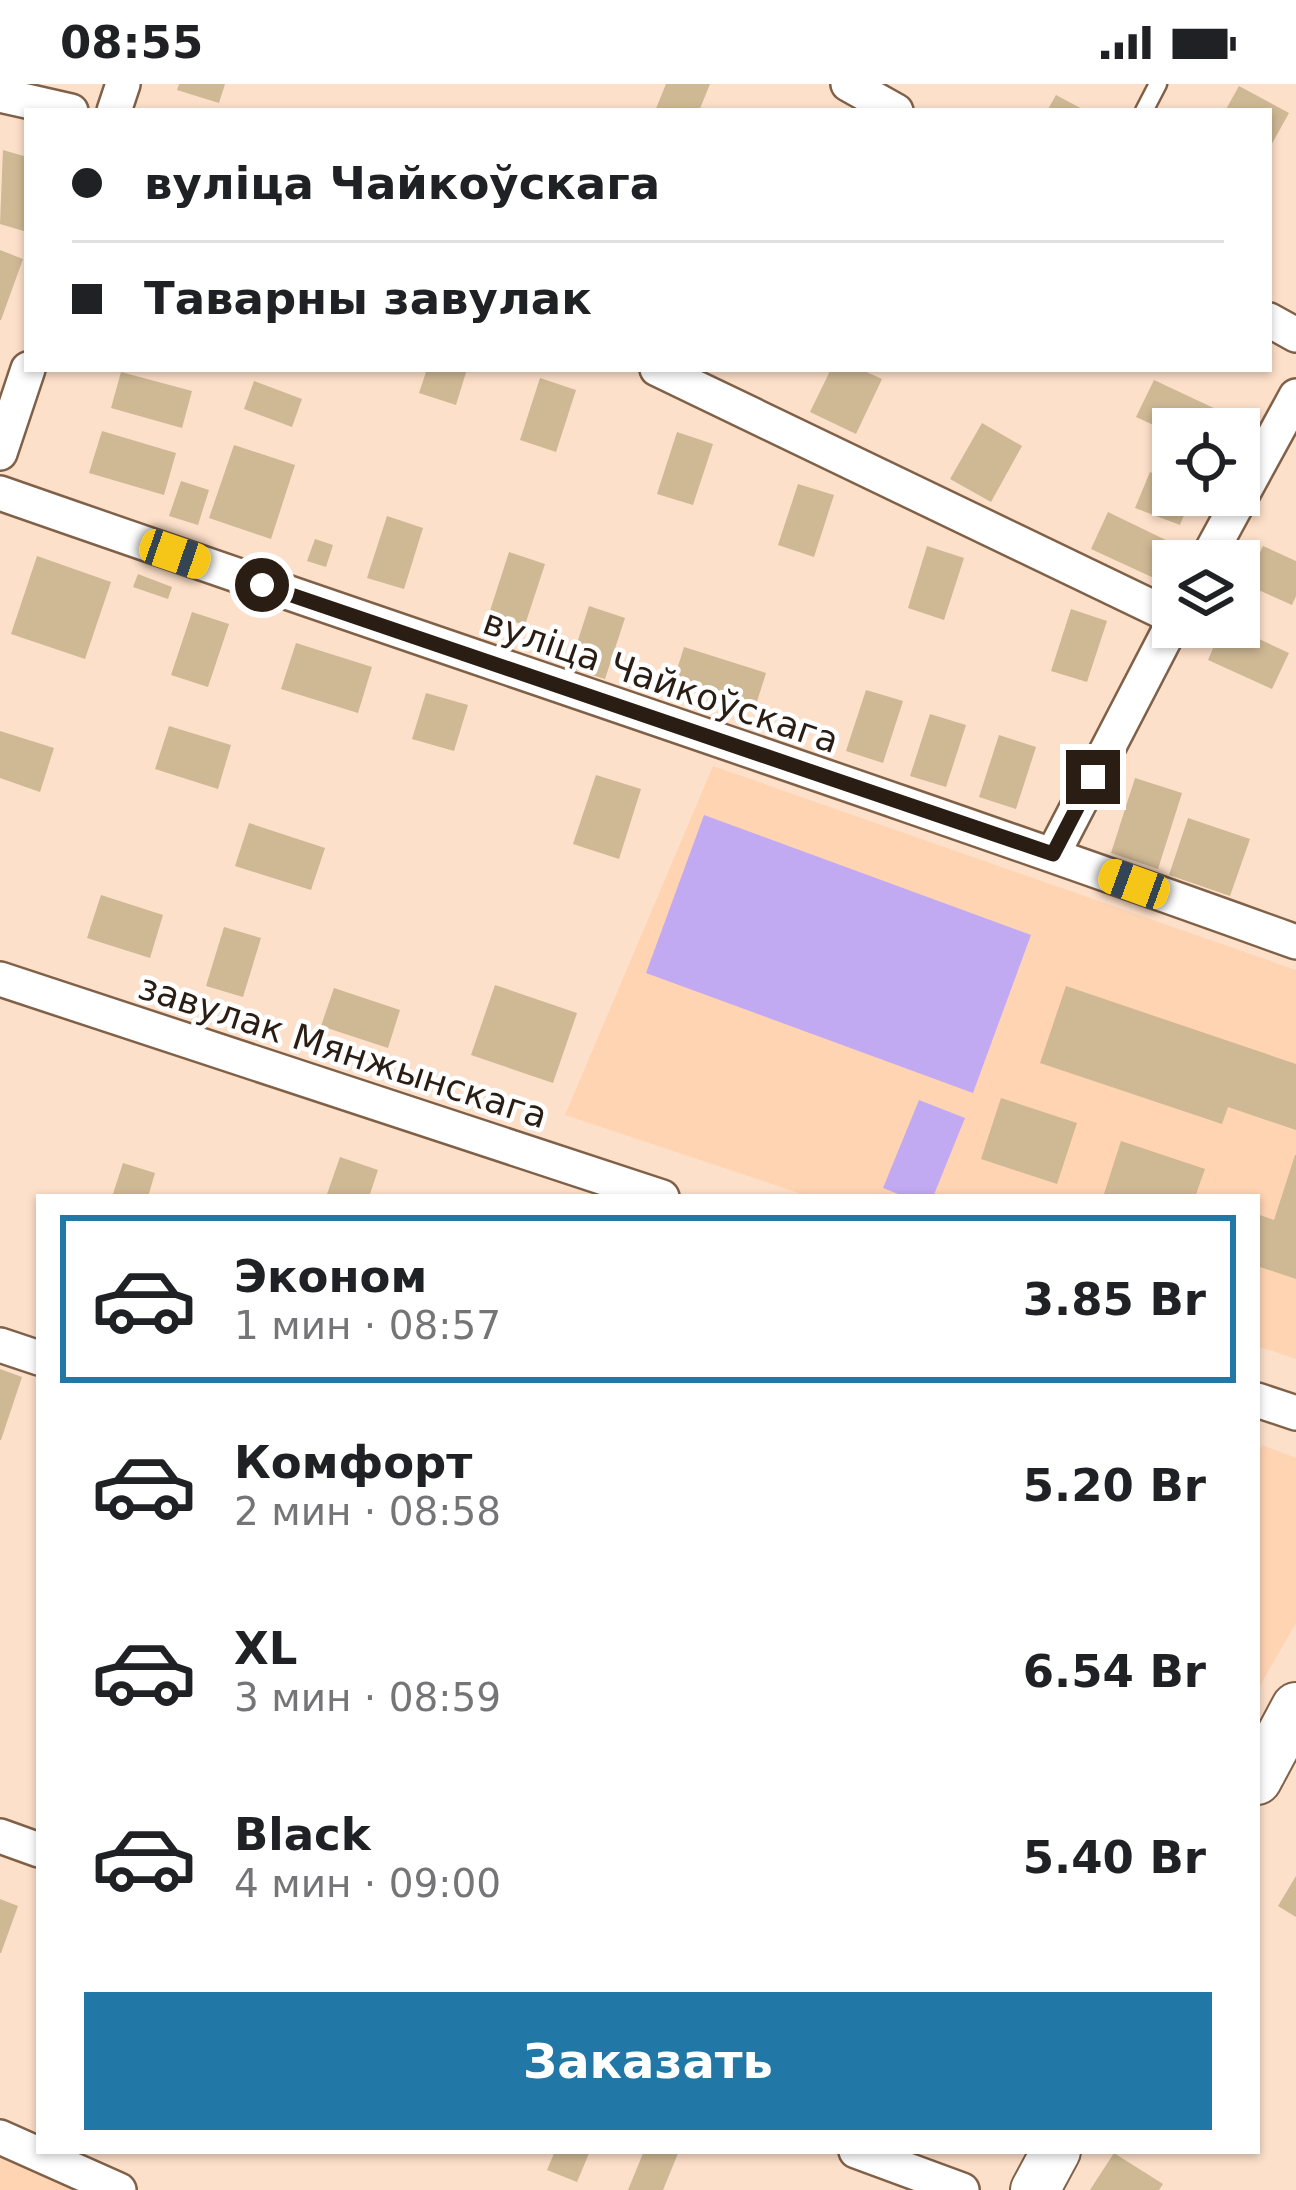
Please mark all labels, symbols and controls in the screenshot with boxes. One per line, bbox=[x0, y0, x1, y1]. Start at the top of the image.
text: 08:55 bbox=[60, 16, 203, 69]
text: вуліца Чайкоўскага bbox=[144, 157, 660, 210]
text: Таварны завулак bbox=[144, 272, 592, 325]
map controls bbox=[1152, 408, 1260, 648]
button: locate bbox=[1152, 408, 1260, 516]
car bbox=[135, 525, 215, 583]
button: layers bbox=[1152, 540, 1260, 648]
route start bbox=[235, 558, 289, 612]
street label: вуліца Чайкоўскага bbox=[478, 601, 844, 761]
route end bbox=[1066, 750, 1120, 804]
car bbox=[1094, 855, 1174, 913]
street label: завулак Мянжынскага bbox=[134, 965, 552, 1137]
icon: car bbox=[90, 1245, 198, 1353]
text: Эконом bbox=[234, 1250, 427, 1303]
text: 3.85 Br bbox=[1023, 1273, 1206, 1326]
text: 1 мин · 08:57 bbox=[234, 1303, 501, 1348]
icon: car bbox=[90, 1431, 198, 1539]
text: Комфорт bbox=[234, 1436, 472, 1489]
text: 5.20 Br bbox=[1023, 1459, 1206, 1512]
text: 2 мин · 08:58 bbox=[234, 1489, 501, 1534]
icon: car bbox=[90, 1617, 198, 1725]
text: XL bbox=[234, 1622, 297, 1675]
text: 6.54 Br bbox=[1023, 1645, 1206, 1698]
text: 3 мин · 08:59 bbox=[234, 1675, 501, 1720]
icon: car bbox=[90, 1803, 198, 1911]
text: Black bbox=[234, 1808, 371, 1861]
text: 5.40 Br bbox=[1023, 1831, 1206, 1884]
text: 4 мин · 09:00 bbox=[234, 1861, 501, 1906]
button: Заказать bbox=[84, 1992, 1212, 2130]

